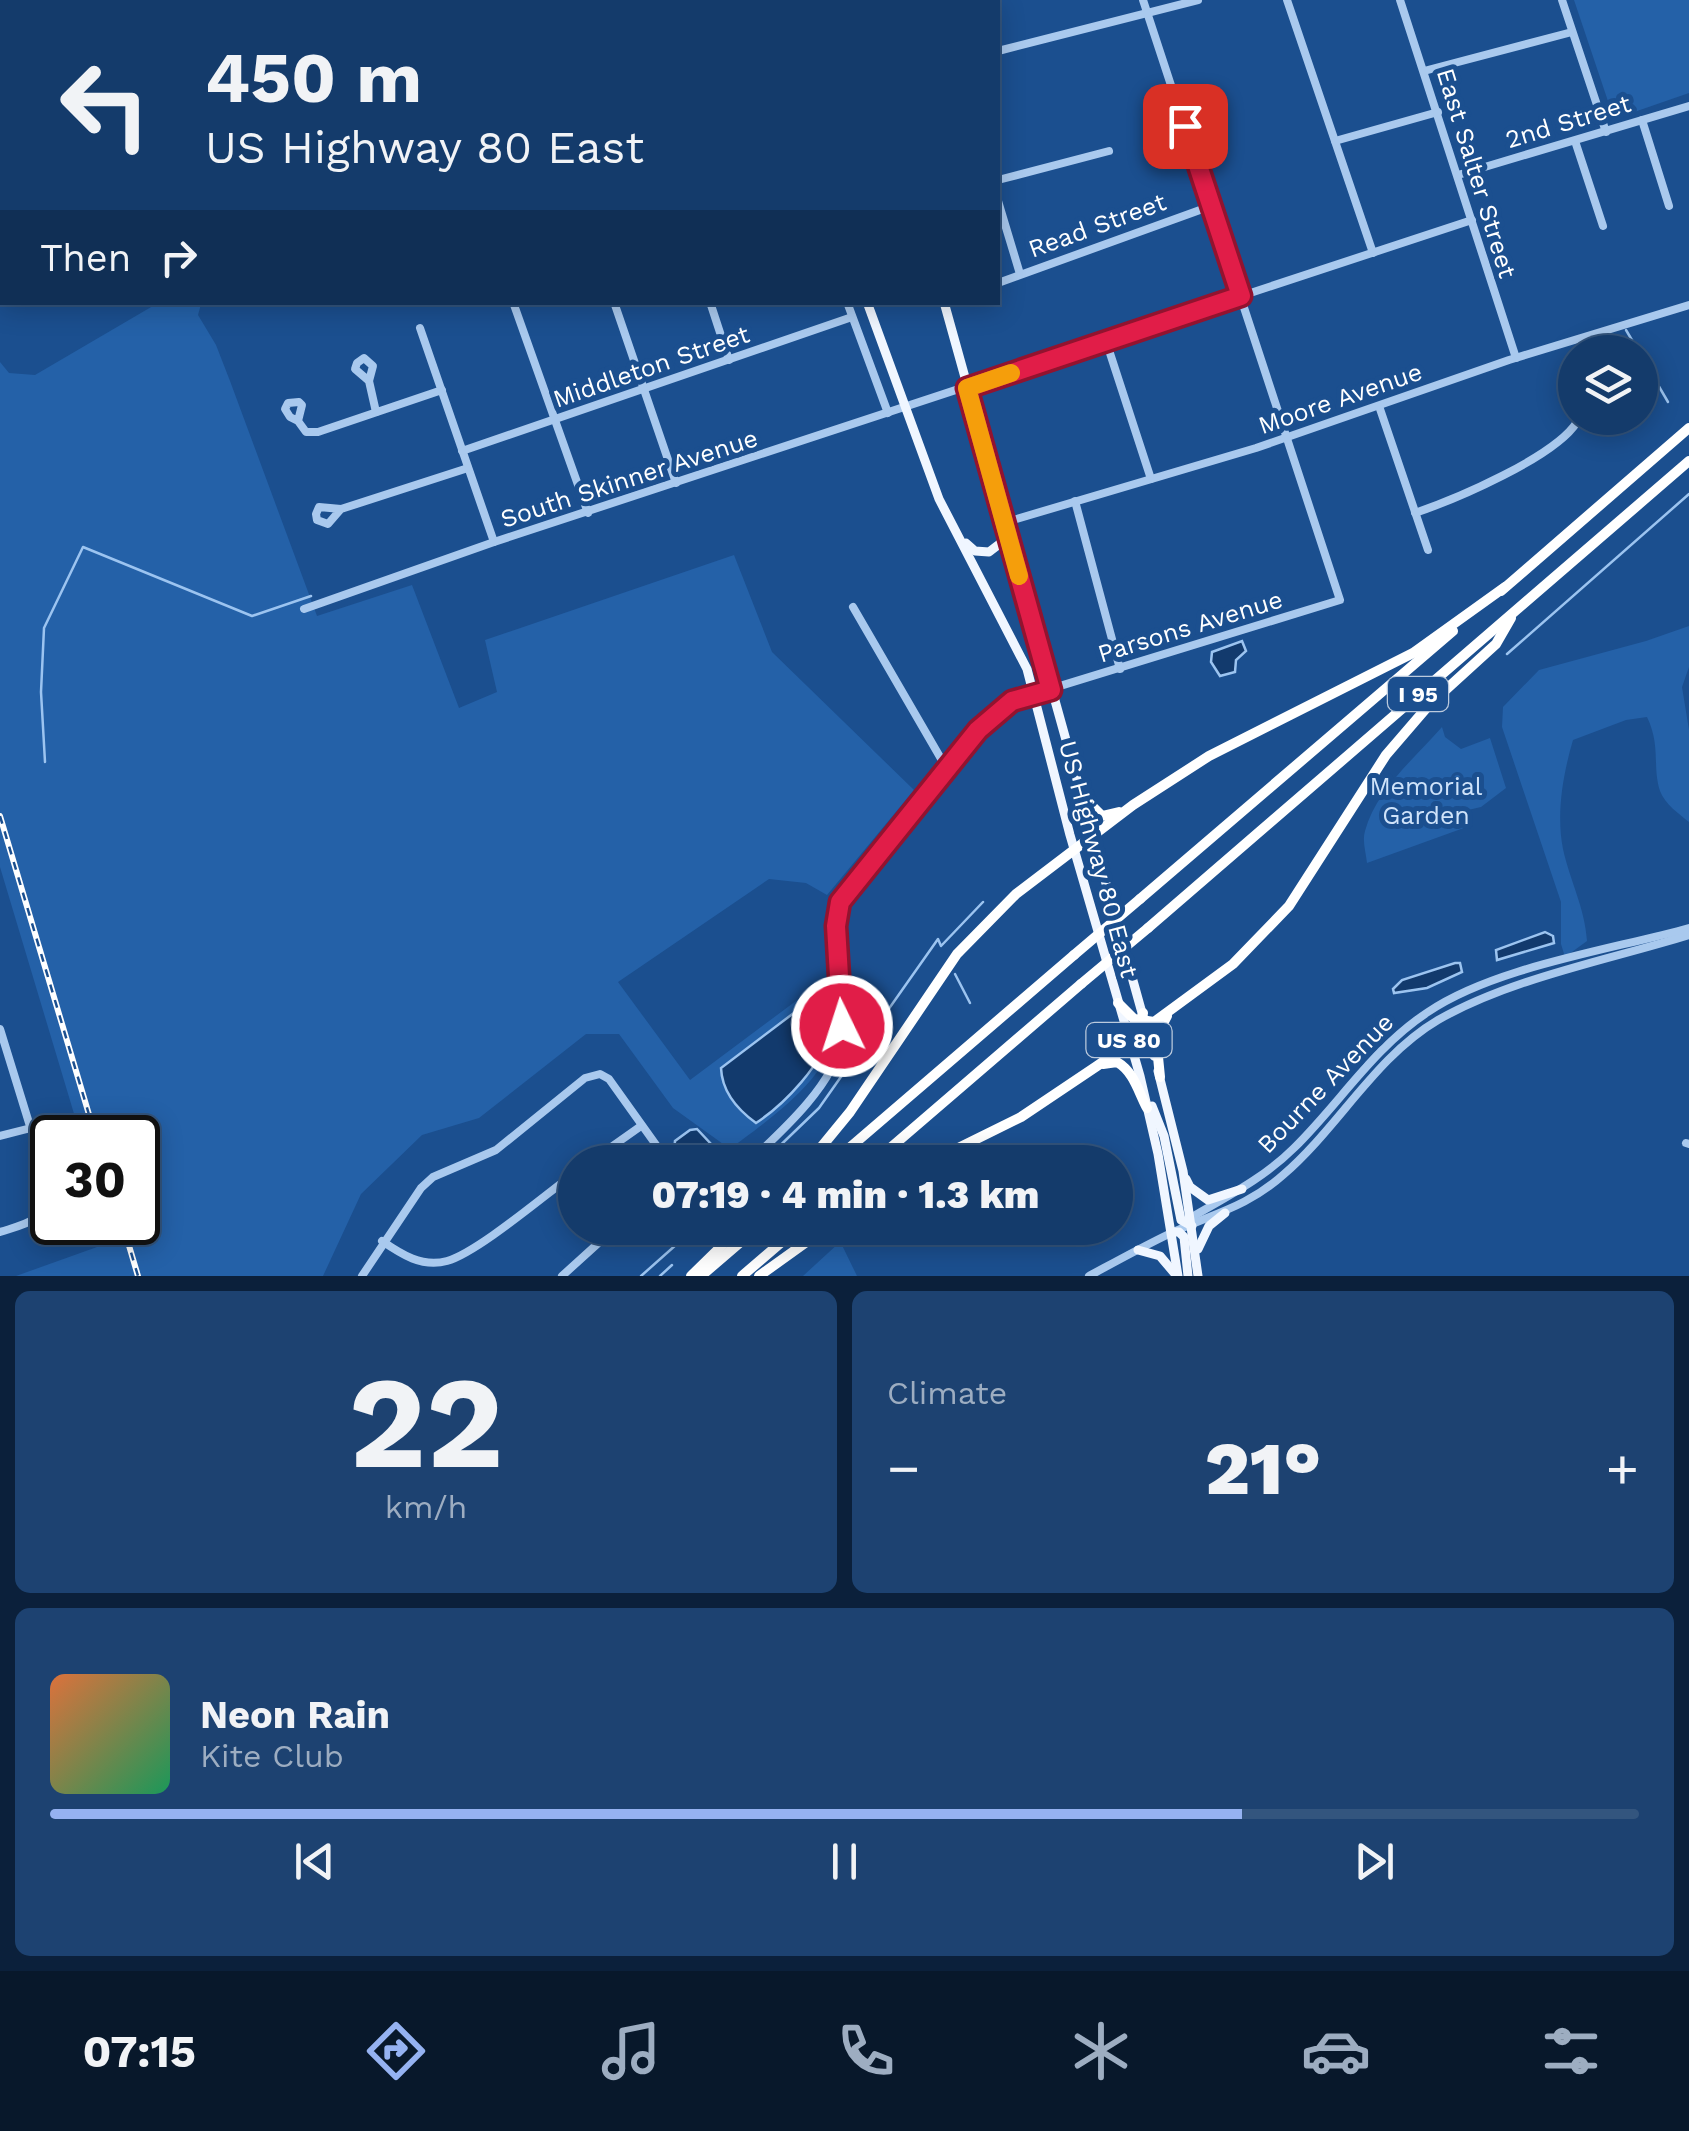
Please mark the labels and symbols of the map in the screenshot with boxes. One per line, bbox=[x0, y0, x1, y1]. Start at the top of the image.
street label: East Salter Street bbox=[1431, 65, 1522, 282]
pin bbox=[1143, 84, 1228, 169]
street label: 2nd Street bbox=[1502, 89, 1635, 154]
street label: Read Street bbox=[1024, 187, 1170, 264]
street label: Middleton Street bbox=[549, 319, 754, 414]
street label: Moore Avenue bbox=[1254, 357, 1426, 440]
street label: South Skinner Avenue bbox=[497, 423, 761, 534]
street label: Parsons Avenue bbox=[1094, 585, 1286, 668]
road number: I 95 bbox=[1388, 677, 1448, 711]
street label: US Highway 80 East bbox=[1053, 738, 1144, 981]
park label: Memorial Garden bbox=[1369, 772, 1483, 830]
position arrow bbox=[790, 974, 894, 1078]
street label: Bourne Avenue bbox=[1251, 1008, 1399, 1159]
road number: US 80 bbox=[1086, 1023, 1172, 1057]
speed limit sign: 30 bbox=[30, 1115, 160, 1245]

